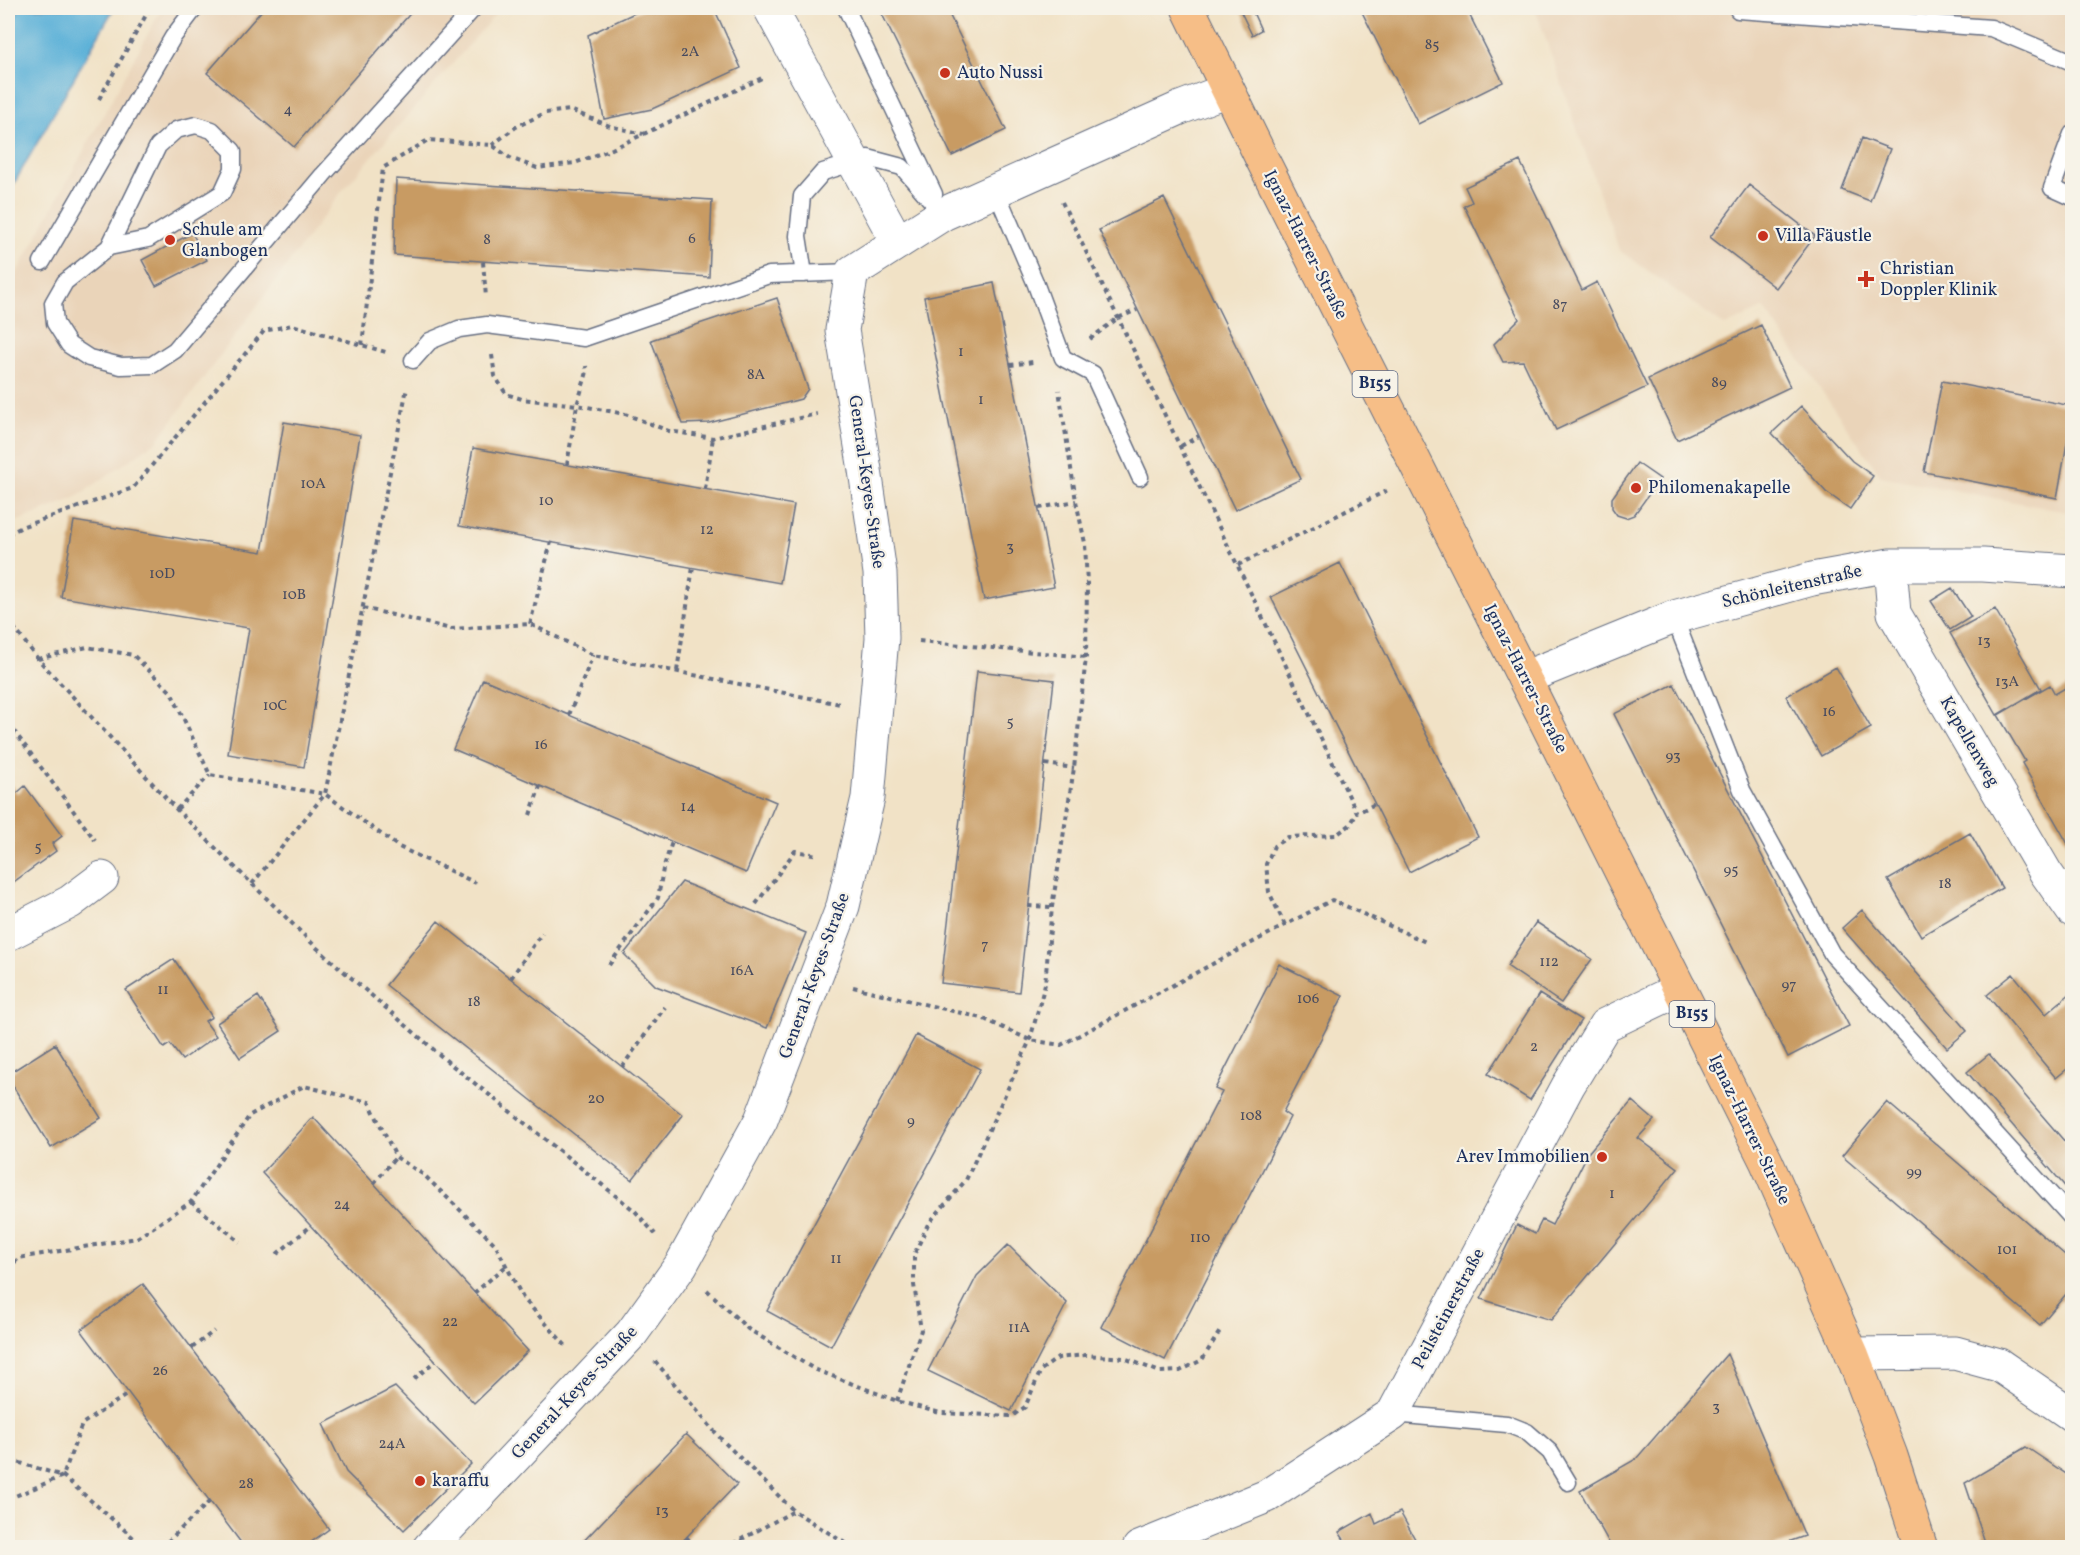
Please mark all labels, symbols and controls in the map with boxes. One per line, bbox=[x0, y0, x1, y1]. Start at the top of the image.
house number: 85 bbox=[1425, 35, 1439, 56]
house number: 2A bbox=[681, 42, 700, 63]
place label: Auto Nussi bbox=[957, 61, 1043, 86]
marker: Auto Nussi bbox=[938, 66, 952, 80]
house number: 4 bbox=[284, 100, 293, 121]
street label: Ignaz-Harrer-Straße bbox=[1257, 166, 1353, 324]
place label: Schule am Glanbogen bbox=[182, 218, 268, 264]
place label: Villa Fäustle bbox=[1775, 224, 1872, 249]
house number: 6 bbox=[688, 229, 696, 250]
marker: Villa Fäustle bbox=[1756, 229, 1770, 243]
house number: 8 bbox=[483, 230, 491, 251]
marker: Schule am Glanbogen bbox=[163, 233, 177, 247]
place label: Christian Doppler Klinik bbox=[1880, 257, 1997, 303]
marker: Christian Doppler Klinik bbox=[1857, 270, 1875, 288]
house number: 87 bbox=[1553, 295, 1567, 316]
house number: 1 bbox=[958, 342, 964, 363]
house number: 8A bbox=[747, 365, 766, 386]
road number: B155 bbox=[1352, 371, 1398, 397]
house number: 89 bbox=[1711, 373, 1727, 394]
house number: 1 bbox=[978, 390, 984, 411]
street label: General-Keyes-Straße bbox=[841, 394, 891, 570]
house number: 10A bbox=[300, 474, 326, 495]
place label: Philomenakapelle bbox=[1648, 476, 1791, 501]
marker: Philomenakapelle bbox=[1629, 481, 1643, 495]
house number: 10 bbox=[539, 491, 553, 512]
house number: 12 bbox=[700, 520, 714, 541]
house number: 3 bbox=[1006, 537, 1014, 558]
street label: Schönleitenstraße bbox=[1719, 559, 1865, 615]
house number: 10D bbox=[149, 564, 175, 585]
house number: 10B bbox=[282, 585, 306, 606]
street label: Ignaz-Harrer-Straße bbox=[1477, 600, 1573, 758]
house number: 13 bbox=[1977, 631, 1991, 652]
house number: 13A bbox=[1995, 672, 2019, 693]
street label: Kapellenweg bbox=[1933, 692, 2005, 792]
house number: 10C bbox=[263, 696, 288, 717]
house number: 16 bbox=[1822, 702, 1836, 723]
house number: 5 bbox=[1006, 712, 1014, 733]
house number: 16 bbox=[534, 735, 548, 756]
house number: 93 bbox=[1665, 746, 1681, 767]
house number: 14 bbox=[681, 797, 695, 818]
house number: 5 bbox=[34, 837, 42, 858]
house number: 95 bbox=[1724, 860, 1738, 881]
house number: 18 bbox=[1938, 874, 1952, 895]
street label: General-Keyes-Straße bbox=[773, 889, 857, 1063]
house number: 7 bbox=[981, 935, 989, 956]
house number: 112 bbox=[1539, 952, 1559, 973]
house number: 16A bbox=[730, 961, 754, 982]
house number: 97 bbox=[1781, 975, 1797, 996]
house number: 11 bbox=[157, 980, 169, 1001]
house number: 106 bbox=[1297, 989, 1319, 1010]
house number: 18 bbox=[467, 992, 481, 1013]
road number: B155 bbox=[1670, 1001, 1714, 1027]
house number: 2 bbox=[1530, 1037, 1538, 1058]
street label: Ignaz-Harrer-Straße bbox=[1702, 1051, 1796, 1209]
house number: 20 bbox=[588, 1089, 604, 1110]
house number: 108 bbox=[1240, 1106, 1262, 1127]
house number: 9 bbox=[907, 1111, 915, 1132]
place label: Arev Immobilien bbox=[1456, 1145, 1590, 1170]
marker: Arev Immobilien bbox=[1595, 1150, 1609, 1164]
house number: 99 bbox=[1906, 1162, 1922, 1183]
house number: 1 bbox=[1609, 1184, 1615, 1205]
house number: 24 bbox=[334, 1195, 350, 1216]
house number: 110 bbox=[1190, 1228, 1210, 1249]
house number: 101 bbox=[1997, 1240, 2017, 1261]
street label: Peilsteinerstraße bbox=[1407, 1244, 1491, 1374]
house number: 11 bbox=[830, 1249, 842, 1270]
house number: 22 bbox=[442, 1312, 458, 1333]
house number: 11A bbox=[1008, 1318, 1031, 1339]
street label: General-Keyes-Straße bbox=[506, 1320, 644, 1466]
house number: 26 bbox=[152, 1361, 168, 1382]
house number: 3 bbox=[1712, 1397, 1720, 1418]
house number: 24A bbox=[378, 1434, 406, 1455]
place label: karaffu bbox=[432, 1469, 489, 1494]
house number: 28 bbox=[238, 1474, 254, 1495]
marker: karaffu bbox=[413, 1474, 427, 1488]
house number: 13 bbox=[655, 1501, 669, 1522]

